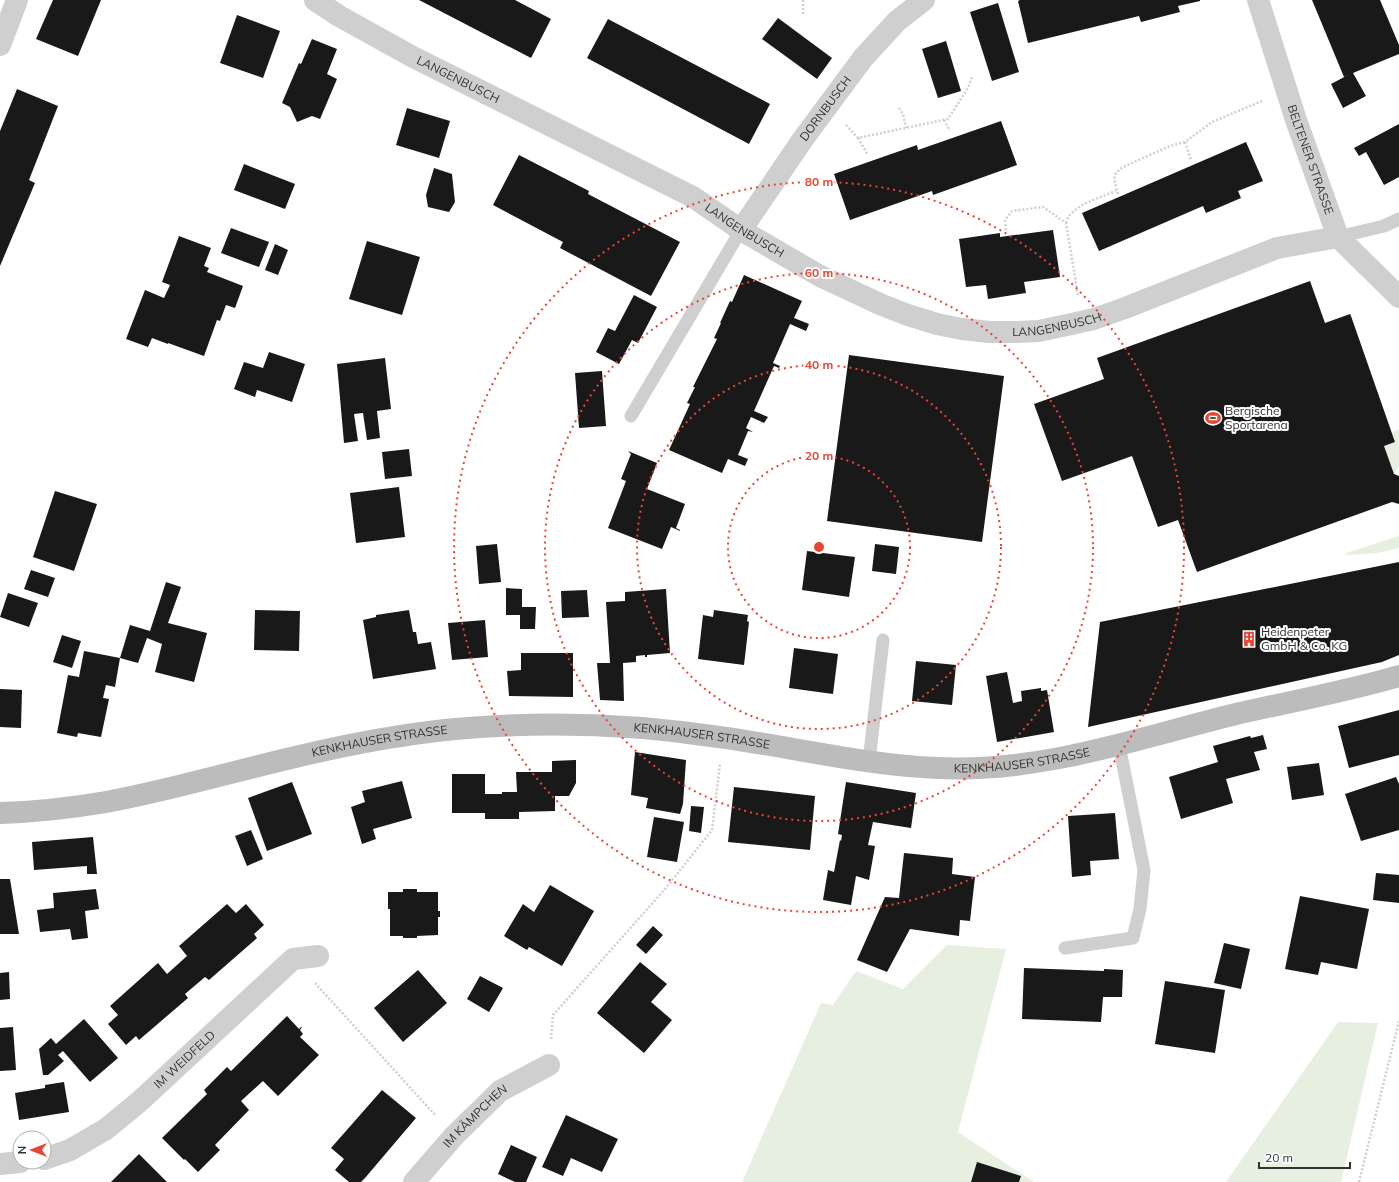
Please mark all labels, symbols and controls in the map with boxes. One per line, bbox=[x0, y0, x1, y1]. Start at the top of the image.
street label: LANGENBUSCH bbox=[415, 52, 502, 106]
street label: DORNBUSCH bbox=[796, 73, 854, 144]
street label: BELTENER STRASSE bbox=[1285, 103, 1337, 216]
text: 80 m bbox=[805, 174, 833, 189]
street label: LANGENBUSCH bbox=[702, 200, 787, 261]
text: 60 m bbox=[805, 265, 833, 280]
street label: LANGENBUSCH bbox=[1012, 309, 1103, 339]
text: 40 m bbox=[805, 357, 833, 372]
place label: Bergische Sportarena bbox=[1225, 403, 1288, 432]
sports icon: Bergische Sportarena bbox=[1204, 409, 1222, 427]
text: 20 m bbox=[805, 448, 833, 463]
centre of rings bbox=[812, 540, 826, 554]
place label: Heidenpeter GmbH & Co. KG bbox=[1261, 624, 1347, 653]
building icon: Heidenpeter GmbH & Co. KG bbox=[1240, 630, 1258, 648]
street label: KENKHAUSER STRASSE bbox=[633, 719, 771, 752]
street label: KENKHAUSER STRASSE bbox=[310, 722, 448, 760]
street label: KENKHAUSER STRASSE bbox=[954, 744, 1091, 776]
street label: IM WEIDFELD bbox=[150, 1027, 218, 1091]
street label: IM KÄMPCHEN bbox=[439, 1081, 509, 1150]
north arrow bbox=[12, 1130, 52, 1170]
scale bar bbox=[1259, 1144, 1350, 1170]
text: N bbox=[15, 1146, 29, 1154]
text: 20 m bbox=[1265, 1150, 1293, 1165]

